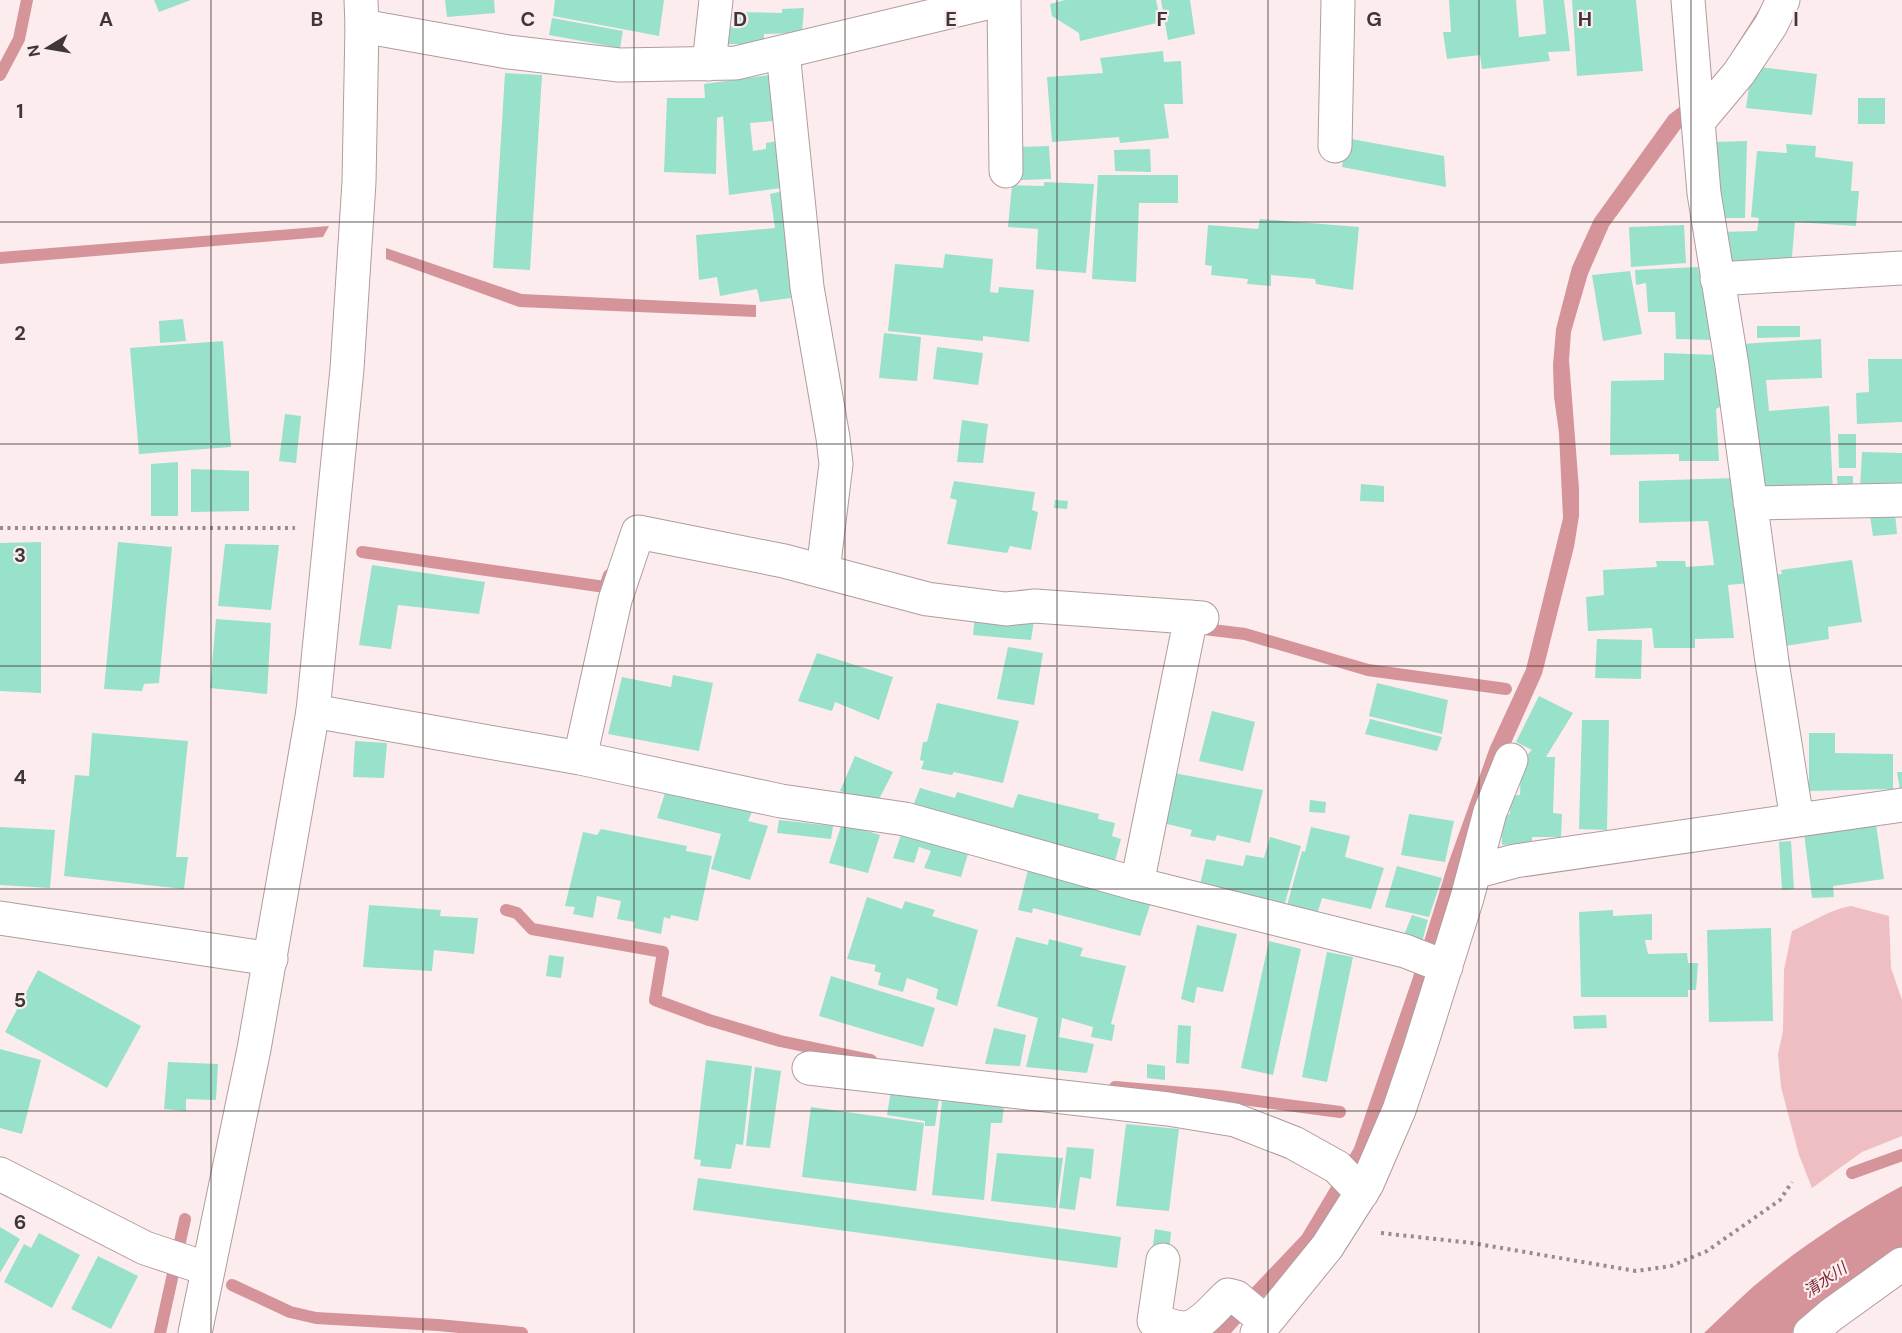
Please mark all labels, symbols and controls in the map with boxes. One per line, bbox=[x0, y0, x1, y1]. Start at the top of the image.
text: A bbox=[99, 6, 113, 32]
text: B bbox=[311, 6, 323, 32]
text: C bbox=[521, 6, 535, 32]
text: D bbox=[733, 6, 747, 32]
text: E bbox=[945, 6, 957, 32]
text: F bbox=[1156, 6, 1168, 32]
text: G bbox=[1366, 6, 1382, 32]
text: H bbox=[1578, 6, 1592, 32]
text: I bbox=[1793, 6, 1799, 32]
north arrow bbox=[18, 18, 78, 78]
text: N bbox=[22, 43, 45, 58]
text: 1 bbox=[16, 98, 24, 124]
text: 2 bbox=[14, 320, 26, 346]
text: 3 bbox=[14, 542, 26, 568]
text: 4 bbox=[14, 764, 27, 790]
text: 5 bbox=[14, 987, 26, 1013]
text: 6 bbox=[14, 1209, 26, 1235]
water label: 清水川 bbox=[1799, 1257, 1852, 1302]

